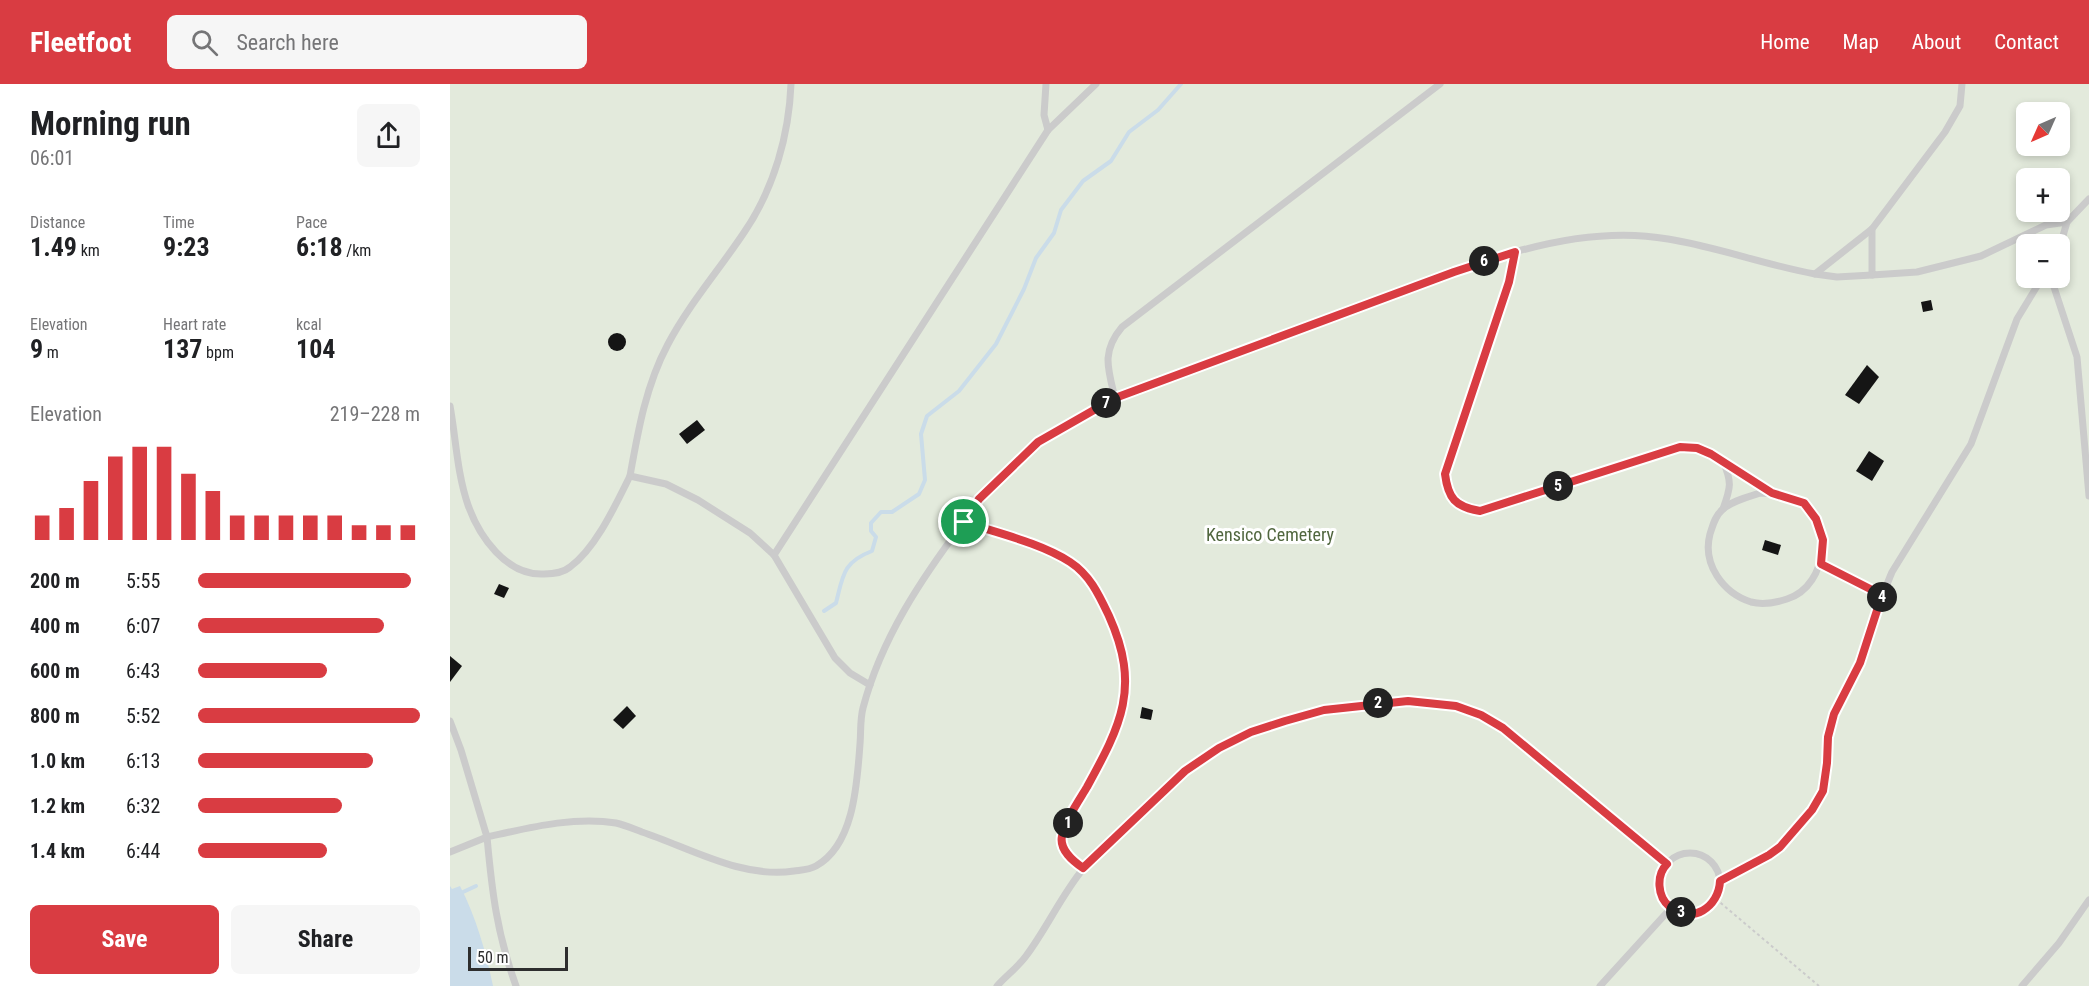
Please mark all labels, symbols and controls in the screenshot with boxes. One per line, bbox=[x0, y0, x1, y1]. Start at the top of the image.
search box bbox=[167, 15, 587, 69]
text: Fleetfoot bbox=[30, 26, 131, 59]
icon: search bbox=[188, 26, 221, 59]
text: Search here bbox=[236, 30, 339, 55]
text: Home bbox=[1760, 30, 1810, 54]
text: Map bbox=[1843, 30, 1879, 54]
text: About bbox=[1912, 30, 1961, 54]
text: Contact bbox=[1994, 30, 2059, 54]
north arrow bbox=[2016, 102, 2070, 156]
map controls bbox=[2016, 102, 2070, 288]
text: Morning run bbox=[30, 104, 191, 143]
button: share bbox=[357, 104, 420, 167]
text: 06:01 bbox=[30, 146, 74, 170]
button: + bbox=[2016, 168, 2070, 222]
text: Distance bbox=[30, 213, 85, 232]
text: Time bbox=[163, 213, 195, 232]
text: Pace bbox=[296, 213, 327, 232]
text: 1.49 bbox=[30, 232, 77, 262]
text: 9:23 bbox=[163, 232, 210, 262]
text: 6:18 bbox=[296, 232, 343, 262]
button: − bbox=[2016, 234, 2070, 288]
text: km bbox=[77, 241, 100, 260]
text: /km bbox=[343, 241, 371, 260]
pin: 6 bbox=[1469, 246, 1499, 276]
text: 6 bbox=[1480, 251, 1488, 270]
text: Elevation bbox=[30, 315, 88, 334]
text: Heart rate bbox=[163, 315, 226, 334]
text: kcal bbox=[296, 315, 322, 334]
text: 9 bbox=[30, 334, 43, 364]
text: 137 bbox=[163, 334, 202, 364]
text: 104 bbox=[296, 334, 335, 364]
text: m bbox=[43, 343, 59, 362]
text: bpm bbox=[202, 343, 234, 362]
pin: 7 bbox=[1091, 388, 1121, 418]
text: 7 bbox=[1102, 393, 1110, 412]
text: Elevation bbox=[30, 402, 102, 426]
text: 219–228 m bbox=[330, 402, 420, 426]
pin: 5 bbox=[1543, 471, 1573, 501]
text: 5 bbox=[1554, 476, 1562, 495]
pin bbox=[938, 496, 989, 547]
icon: arrive bbox=[947, 505, 980, 538]
park label: Kensico Cemetery bbox=[1206, 524, 1335, 545]
text: 200 m bbox=[30, 569, 80, 593]
text: 5:55 bbox=[126, 569, 160, 593]
pin: 4 bbox=[1867, 582, 1897, 612]
text: 4 bbox=[1878, 587, 1886, 606]
text: 400 m bbox=[30, 614, 80, 638]
text: 6:07 bbox=[126, 614, 160, 638]
text: 600 m bbox=[30, 659, 80, 683]
text: 6:43 bbox=[126, 659, 160, 683]
pin: 2 bbox=[1363, 688, 1393, 718]
text: 2 bbox=[1374, 693, 1382, 712]
text: 800 m bbox=[30, 704, 80, 728]
text: 5:52 bbox=[126, 704, 160, 728]
text: 1.0 km bbox=[30, 749, 85, 773]
text: 6:13 bbox=[126, 749, 160, 773]
text: 1.2 km bbox=[30, 794, 85, 818]
text: 6:32 bbox=[126, 794, 160, 818]
pin: 1 bbox=[1053, 808, 1083, 838]
text: 1 bbox=[1064, 813, 1072, 832]
text: 1.4 km bbox=[30, 839, 85, 863]
text: 6:44 bbox=[126, 839, 160, 863]
pin: 3 bbox=[1666, 897, 1696, 927]
text: 3 bbox=[1677, 902, 1685, 921]
button: Save bbox=[30, 905, 219, 974]
button: Share bbox=[231, 905, 420, 974]
scale bar bbox=[468, 944, 568, 972]
text: 50 m bbox=[477, 948, 509, 967]

